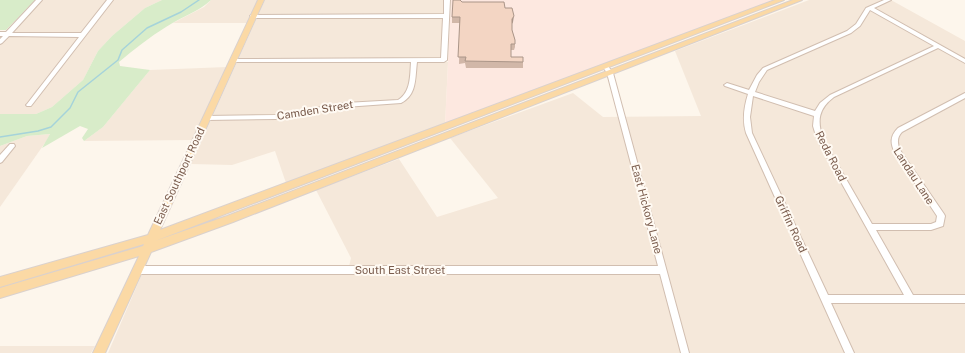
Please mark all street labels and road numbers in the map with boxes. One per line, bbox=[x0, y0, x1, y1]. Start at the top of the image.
street label: Camden Street bbox=[276, 98, 354, 122]
street label: East Southport Road bbox=[151, 126, 207, 226]
street label: Reda Road bbox=[813, 129, 849, 183]
street label: Landau Lane bbox=[891, 145, 937, 207]
street label: East Hickory Lane bbox=[629, 163, 665, 255]
street label: Griffin Road bbox=[773, 194, 809, 254]
street label: South East Street bbox=[355, 264, 445, 276]

